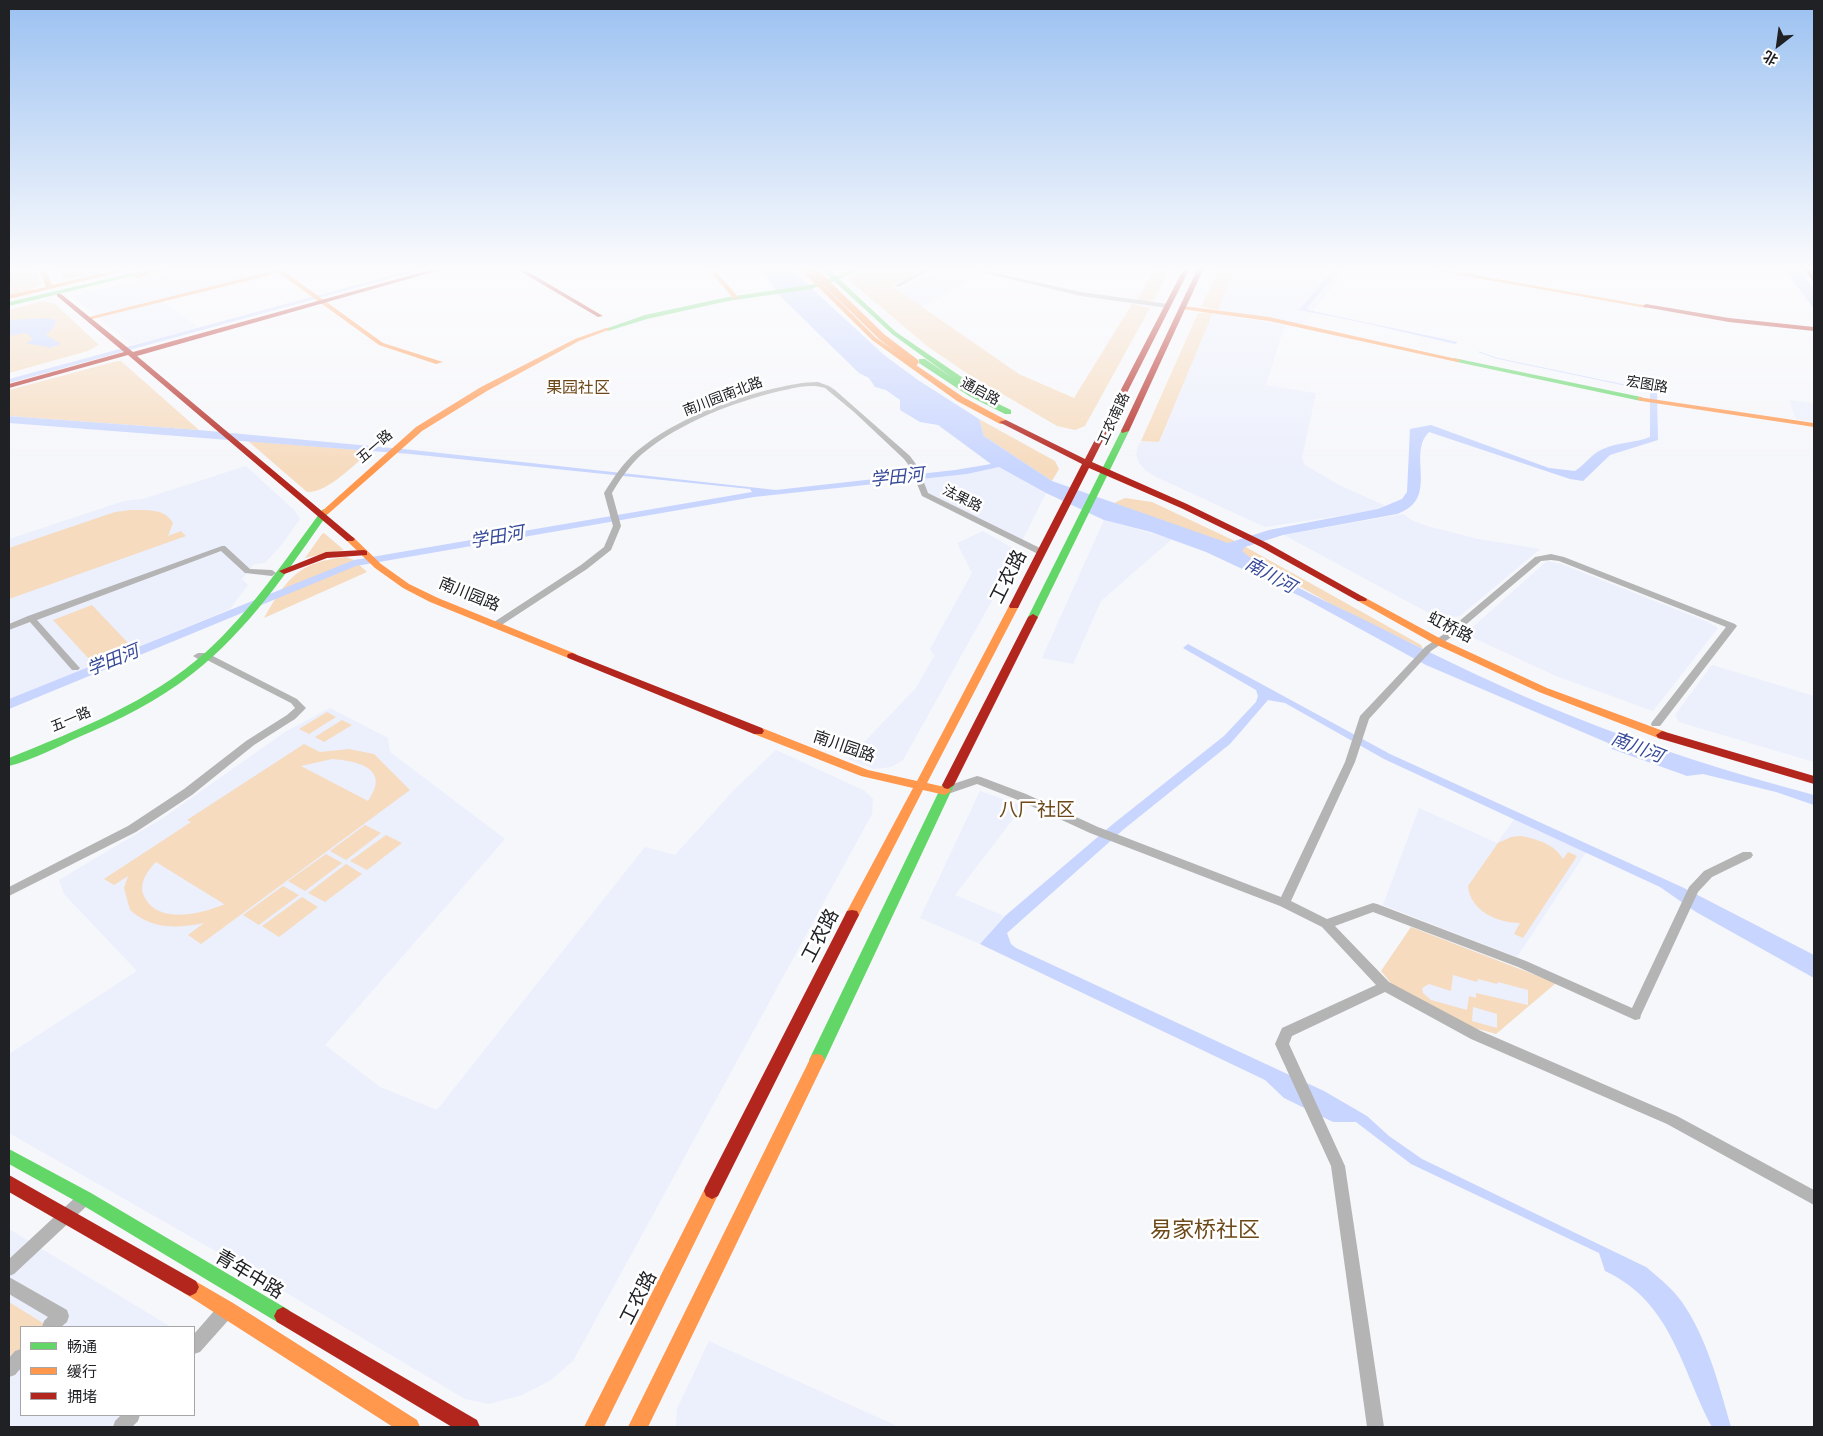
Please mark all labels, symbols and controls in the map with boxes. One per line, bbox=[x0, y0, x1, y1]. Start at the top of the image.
north arrow bbox=[1753, 20, 1803, 70]
text: 北 bbox=[1760, 48, 1781, 68]
street label: 宏图路 bbox=[1625, 373, 1669, 397]
street label: 南川园南北路 bbox=[681, 374, 765, 420]
street label: 通启路 bbox=[958, 375, 1002, 409]
district label: 果园社区 bbox=[546, 379, 610, 399]
street label: 工农南路 bbox=[1095, 390, 1133, 448]
street label: 五一路 bbox=[354, 427, 396, 467]
water label: 学田河 bbox=[869, 464, 925, 492]
street label: 法果路 bbox=[939, 482, 985, 516]
water label: 学田河 bbox=[469, 523, 525, 553]
street label: 工农路 bbox=[986, 546, 1032, 608]
water label: 南川河 bbox=[1241, 553, 1299, 599]
street label: 南川园路 bbox=[436, 574, 502, 616]
street label: 虹桥路 bbox=[1424, 609, 1476, 647]
water label: 学田河 bbox=[84, 641, 142, 681]
street label: 五一路 bbox=[48, 704, 94, 736]
street label: 南川园路 bbox=[811, 728, 877, 766]
water label: 南川河 bbox=[1608, 728, 1666, 768]
district label: 八厂社区 bbox=[999, 800, 1075, 822]
street label: 工农路 bbox=[798, 905, 844, 967]
district label: 易家桥社区 bbox=[1150, 1218, 1260, 1244]
street label: 青年中路 bbox=[211, 1246, 287, 1304]
street label: 工农路 bbox=[616, 1267, 662, 1329]
legend bbox=[20, 1326, 195, 1416]
text: 畅通 bbox=[67, 1338, 97, 1355]
text: 缓行 bbox=[67, 1363, 97, 1380]
text: 拥堵 bbox=[67, 1388, 97, 1405]

